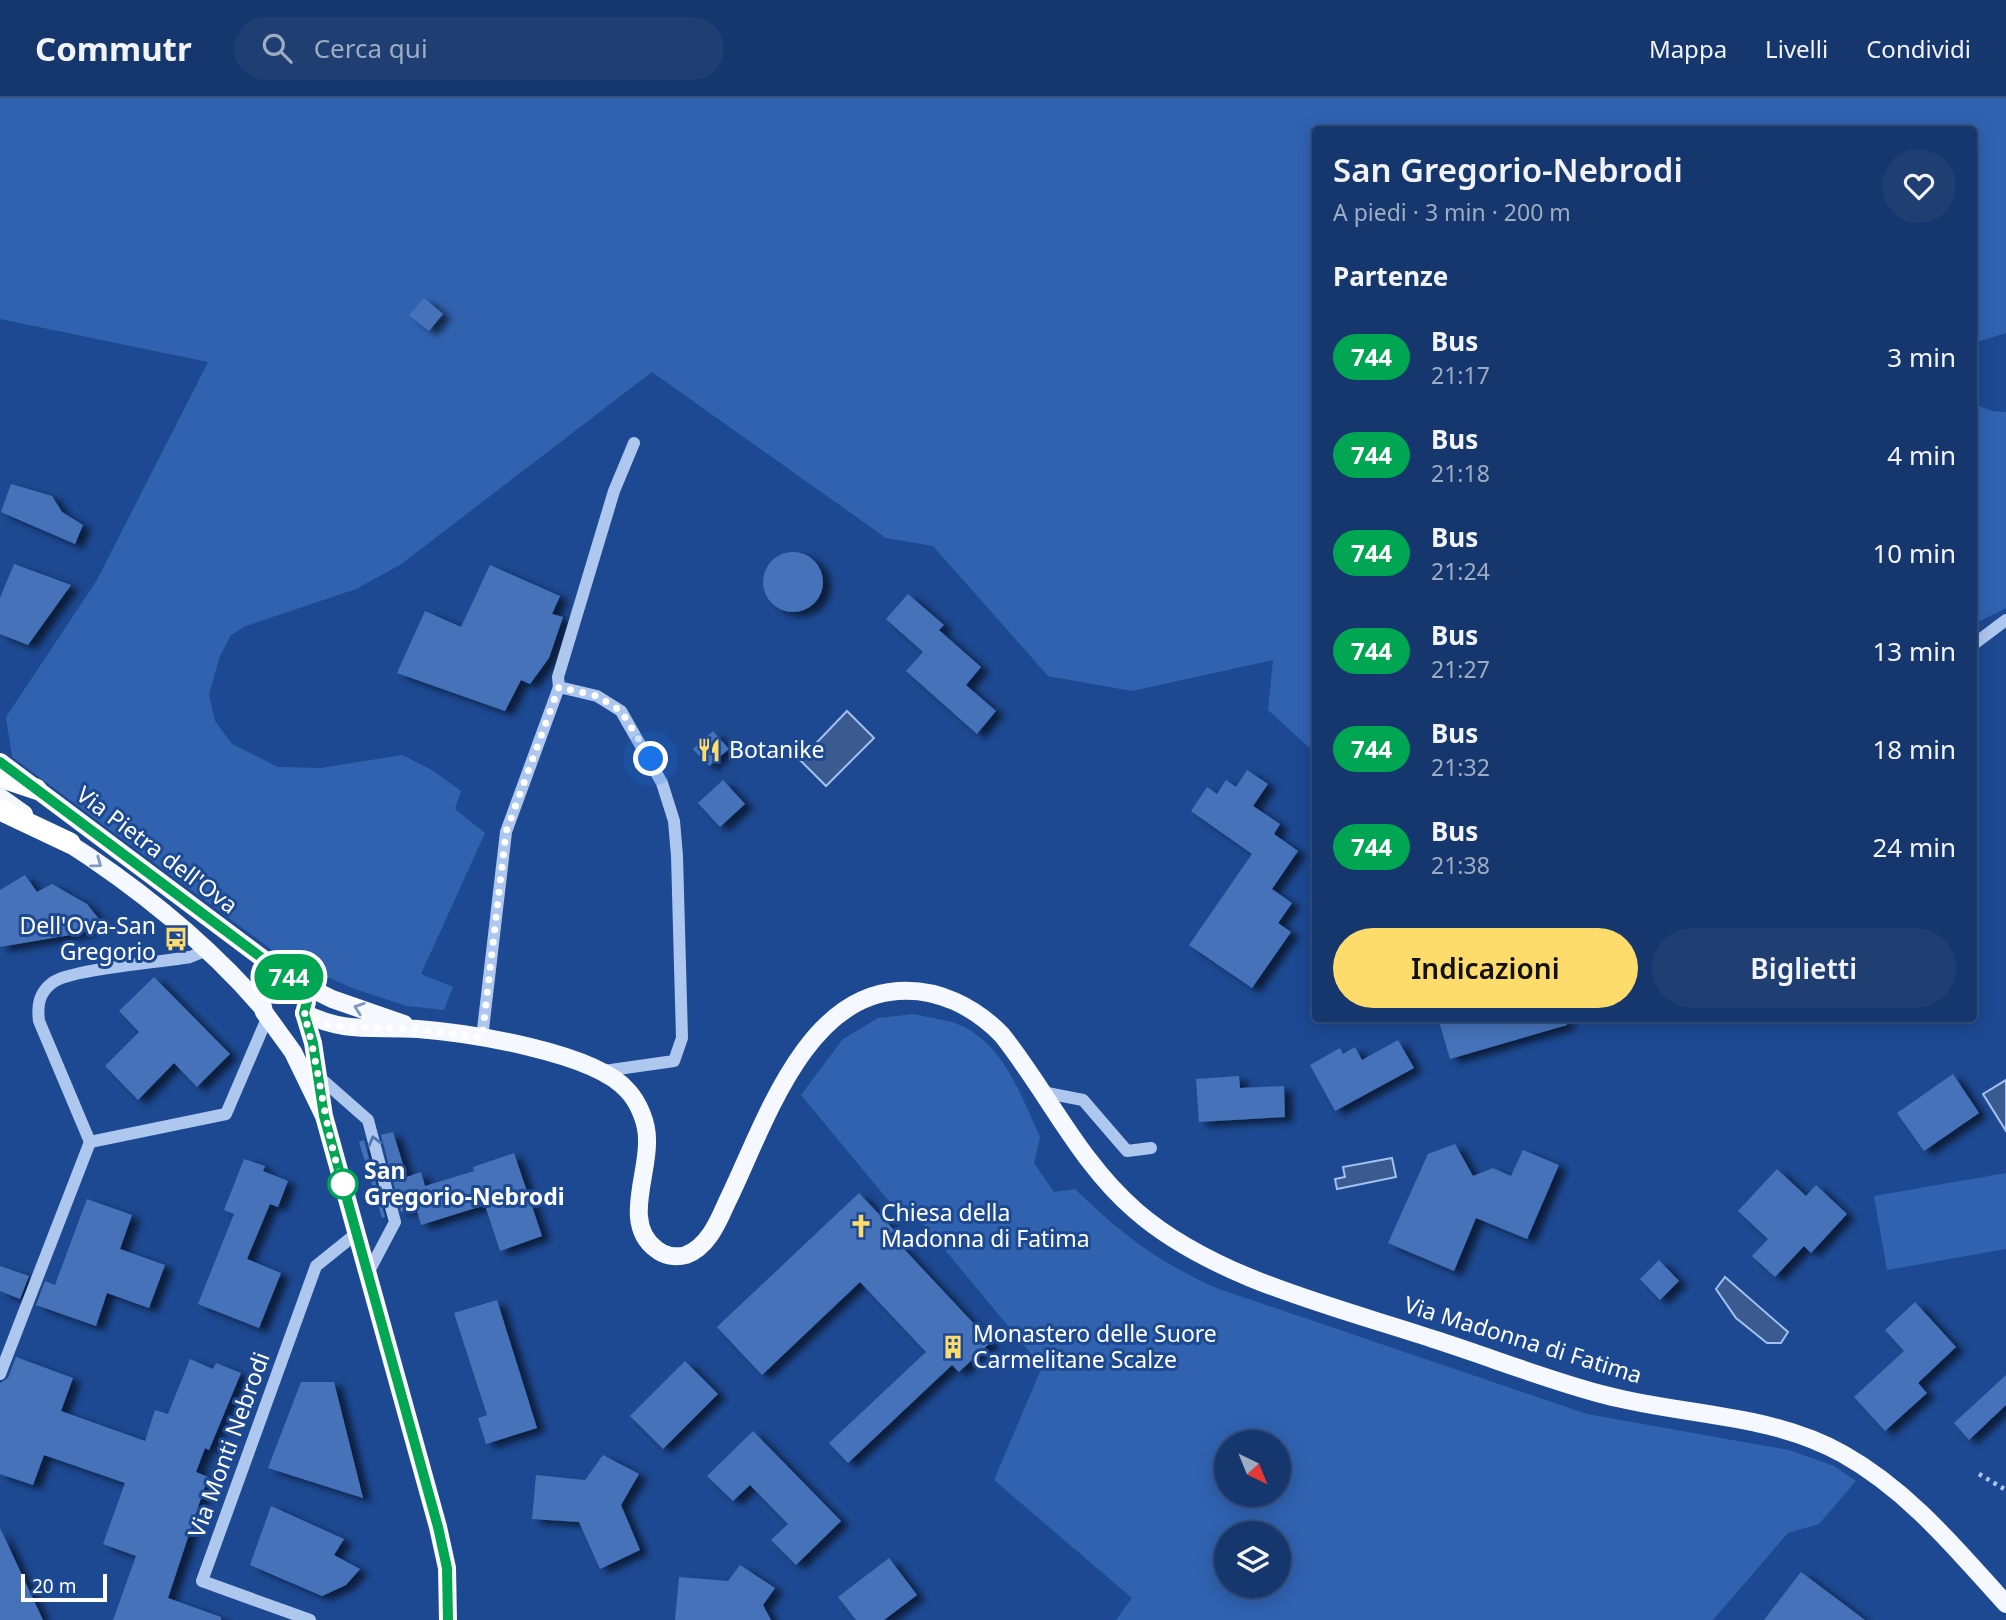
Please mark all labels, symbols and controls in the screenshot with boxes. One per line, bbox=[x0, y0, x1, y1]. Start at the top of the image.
search box bbox=[234, 17, 724, 80]
text: Commutr bbox=[35, 26, 192, 71]
icon: search bbox=[258, 29, 296, 67]
text: Cerca qui bbox=[314, 30, 428, 66]
text: Mappa bbox=[1649, 32, 1727, 65]
text: Livelli bbox=[1765, 32, 1828, 65]
text: Condividi bbox=[1866, 32, 1971, 65]
text: San Gregorio-Nebrodi bbox=[1333, 147, 1683, 192]
button: heart bbox=[1882, 149, 1956, 223]
text: A piedi · 3 min · 200 m bbox=[1333, 196, 1571, 228]
text: Partenze bbox=[1333, 258, 1448, 294]
text: Bus bbox=[1431, 323, 1478, 359]
text: 3 min bbox=[1887, 339, 1956, 375]
text: 744 bbox=[1351, 340, 1392, 373]
text: 21:17 bbox=[1431, 359, 1490, 391]
text: Bus bbox=[1431, 421, 1478, 457]
text: 4 min bbox=[1887, 437, 1956, 473]
text: 744 bbox=[1351, 438, 1392, 471]
text: 21:18 bbox=[1431, 457, 1490, 489]
text: Bus bbox=[1431, 519, 1478, 555]
text: 10 min bbox=[1872, 535, 1956, 571]
text: 744 bbox=[1351, 536, 1392, 569]
text: 21:24 bbox=[1431, 555, 1490, 587]
text: Bus bbox=[1431, 617, 1478, 653]
text: 13 min bbox=[1872, 633, 1956, 669]
text: 744 bbox=[1351, 634, 1392, 667]
text: 21:27 bbox=[1431, 653, 1490, 685]
text: Bus bbox=[1431, 715, 1478, 751]
text: 18 min bbox=[1872, 731, 1956, 767]
text: 744 bbox=[1351, 732, 1392, 765]
place label: Botanike bbox=[729, 733, 824, 765]
restaurant icon: Botanike bbox=[695, 736, 723, 764]
your location bbox=[633, 741, 668, 776]
text: 21:32 bbox=[1431, 751, 1490, 783]
street label: Via Pietra dell'Ova bbox=[70, 778, 245, 920]
text: Bus bbox=[1431, 813, 1478, 849]
text: 24 min bbox=[1872, 829, 1956, 865]
text: 744 bbox=[1351, 830, 1392, 863]
text: 21:38 bbox=[1431, 849, 1490, 881]
one-way arrow bbox=[89, 855, 102, 867]
place label: Dell'Ova-San Gregorio bbox=[19, 909, 156, 967]
bus stop icon: Dell'Ova-San Gregorio bbox=[162, 925, 190, 953]
button: Indicazioni bbox=[1333, 928, 1638, 1008]
button: Biglietti bbox=[1652, 928, 1956, 1008]
line badge: 744 bbox=[249, 954, 329, 1000]
text: 744 bbox=[268, 960, 310, 993]
one-way arrow bbox=[353, 1002, 365, 1016]
one-way arrow bbox=[368, 1135, 382, 1147]
place label: San Gregorio-Nebrodi bbox=[364, 1154, 565, 1212]
marker: San Gregorio-Nebrodi bbox=[328, 1169, 358, 1199]
place label: Chiesa della Madonna di Fatima bbox=[881, 1196, 1090, 1254]
church icon: Chiesa della Madonna di Fatima bbox=[847, 1212, 875, 1240]
street label: Via Madonna di Fatima bbox=[1400, 1288, 1646, 1390]
place label: Monastero delle Suore Carmelitane Scalze bbox=[973, 1317, 1217, 1375]
building icon: Monastero delle Suore Carmelitane Scalze bbox=[939, 1333, 967, 1361]
street label: Via Monti Nebrodi bbox=[180, 1347, 277, 1542]
north arrow bbox=[1214, 1430, 1292, 1507]
map controls bbox=[1214, 1430, 1291, 1598]
button: layers bbox=[1214, 1521, 1291, 1598]
scale bar bbox=[21, 1571, 107, 1603]
text: 20 m bbox=[32, 1573, 76, 1599]

